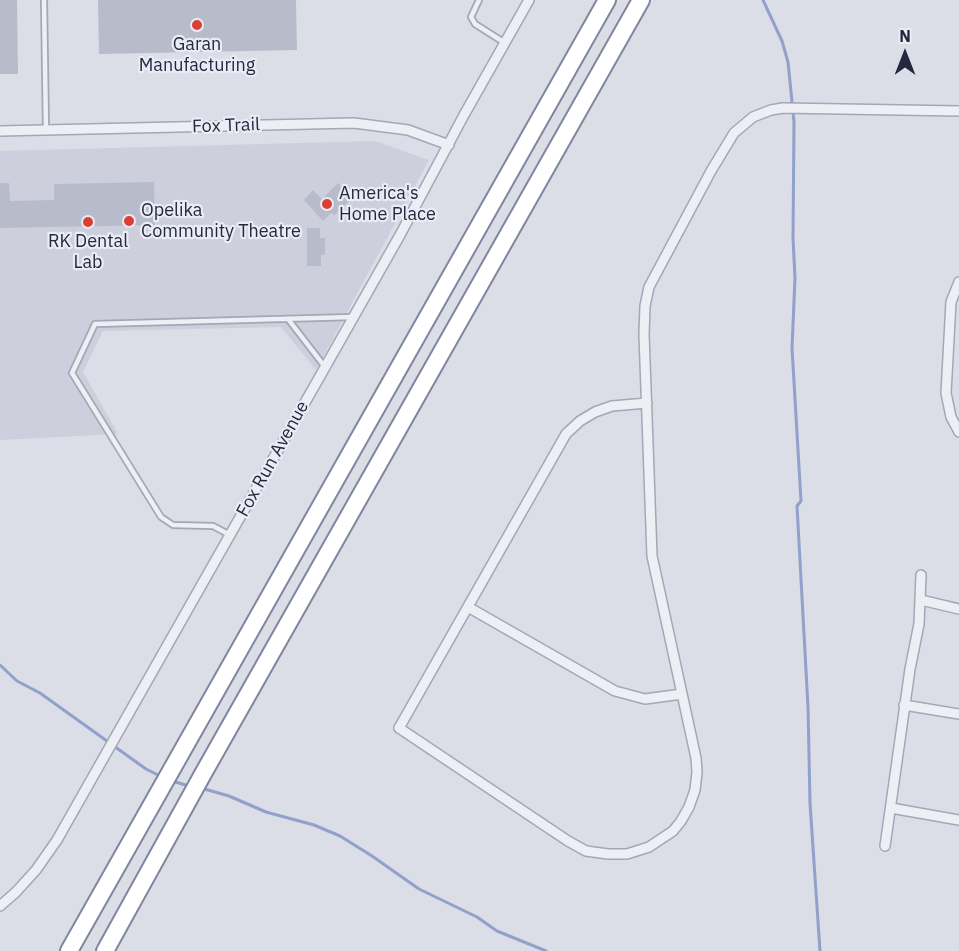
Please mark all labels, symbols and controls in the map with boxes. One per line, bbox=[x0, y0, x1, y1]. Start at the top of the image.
marker: Garan Manufacturing bbox=[190, 18, 204, 32]
north arrow bbox=[875, 24, 935, 84]
text: N bbox=[899, 26, 911, 46]
place label: Garan Manufacturing bbox=[139, 34, 255, 76]
street label: Fox Trail bbox=[192, 114, 260, 138]
place label: America's Home Place bbox=[339, 183, 436, 226]
marker: America's Home Place bbox=[320, 197, 334, 211]
place label: Opelika Community Theatre bbox=[141, 200, 301, 242]
marker: Opelika Community Theatre bbox=[122, 214, 136, 228]
marker: RK Dental Lab bbox=[81, 215, 95, 229]
place label: RK Dental Lab bbox=[48, 231, 128, 274]
street label: Fox Run Avenue bbox=[232, 397, 314, 521]

